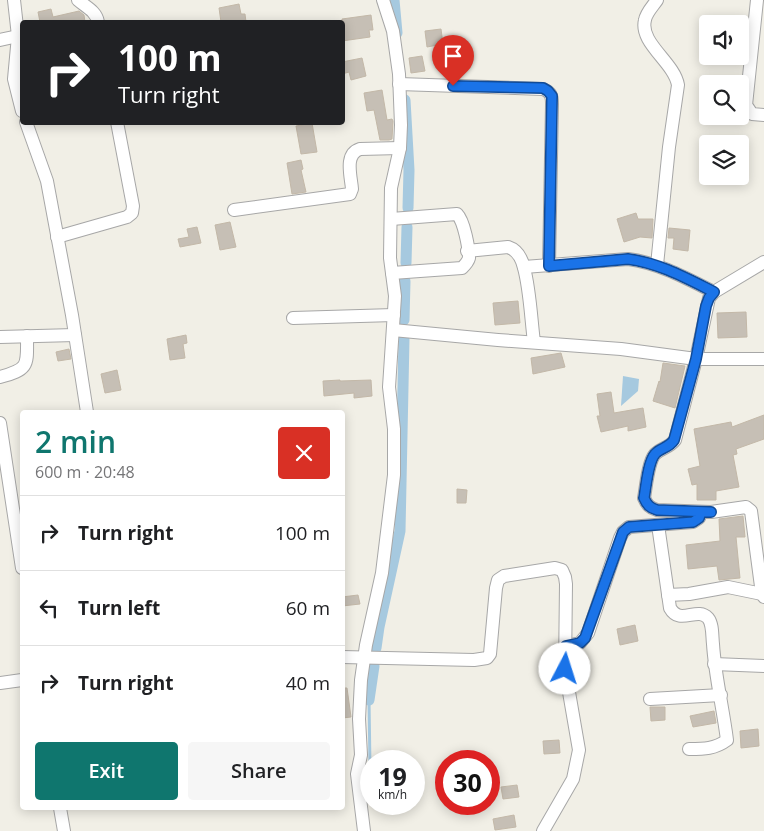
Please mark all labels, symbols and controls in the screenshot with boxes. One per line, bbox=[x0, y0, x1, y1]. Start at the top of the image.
map controls bbox=[699, 15, 749, 185]
button: sound bbox=[699, 15, 749, 65]
text: 100 m bbox=[118, 34, 222, 81]
pin bbox=[432, 35, 474, 86]
icon: right bbox=[35, 40, 100, 105]
icon: arrive bbox=[439, 42, 467, 70]
button: search bbox=[699, 75, 749, 125]
text: Turn right bbox=[118, 79, 220, 109]
button: layers bbox=[699, 135, 749, 185]
text: 2 min bbox=[35, 421, 116, 462]
button: close bbox=[278, 427, 330, 479]
text: 600 m · 20:48 bbox=[35, 461, 135, 483]
icon: right bbox=[35, 519, 63, 547]
text: Turn right bbox=[78, 520, 173, 546]
text: 100 m bbox=[275, 520, 330, 546]
icon: left bbox=[35, 594, 63, 622]
text: Turn left bbox=[78, 595, 160, 621]
text: 60 m bbox=[286, 595, 330, 621]
position arrow bbox=[538, 642, 590, 694]
icon: right bbox=[35, 669, 63, 697]
text: Turn right bbox=[78, 670, 173, 696]
text: 40 m bbox=[286, 670, 330, 696]
button: Exit bbox=[35, 742, 178, 800]
button: Share bbox=[188, 742, 330, 800]
speed limit sign: 30 bbox=[435, 750, 500, 815]
text: 19 bbox=[378, 759, 407, 793]
text: km/h bbox=[378, 786, 407, 803]

